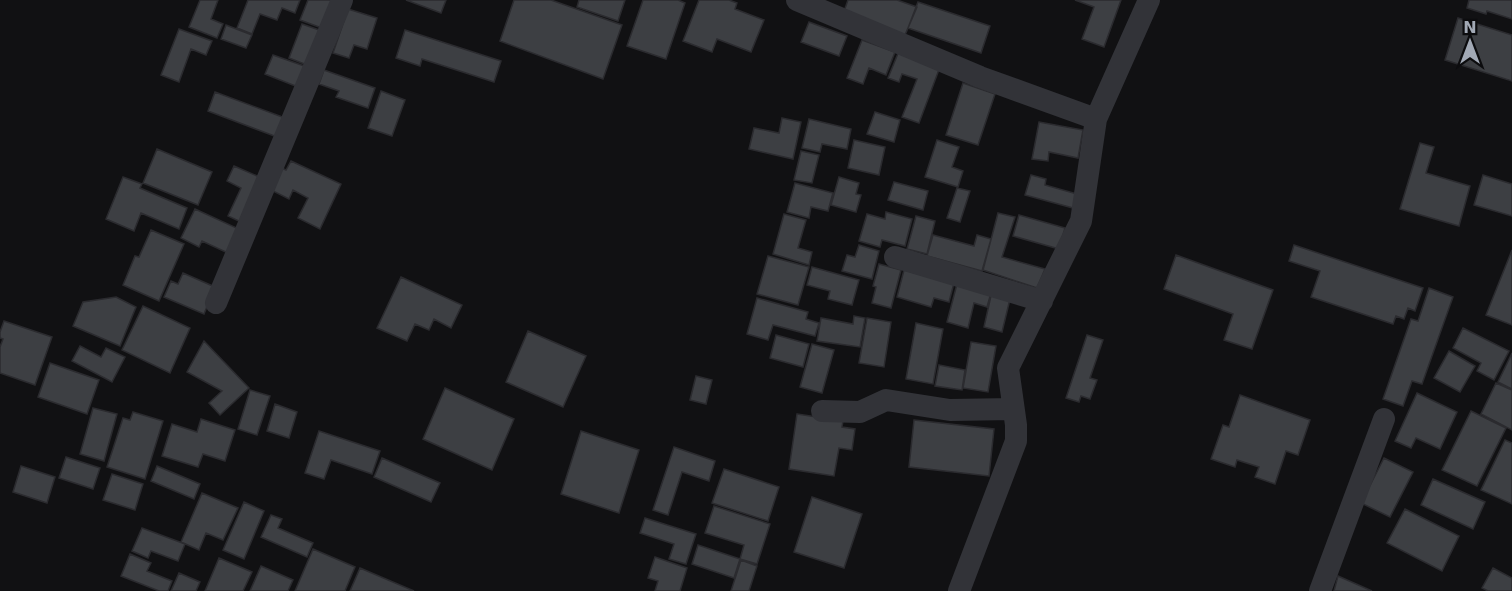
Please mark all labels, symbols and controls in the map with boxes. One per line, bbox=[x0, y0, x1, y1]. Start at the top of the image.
north arrow bbox=[1440, 12, 1500, 72]
text: N bbox=[1463, 18, 1477, 37]

